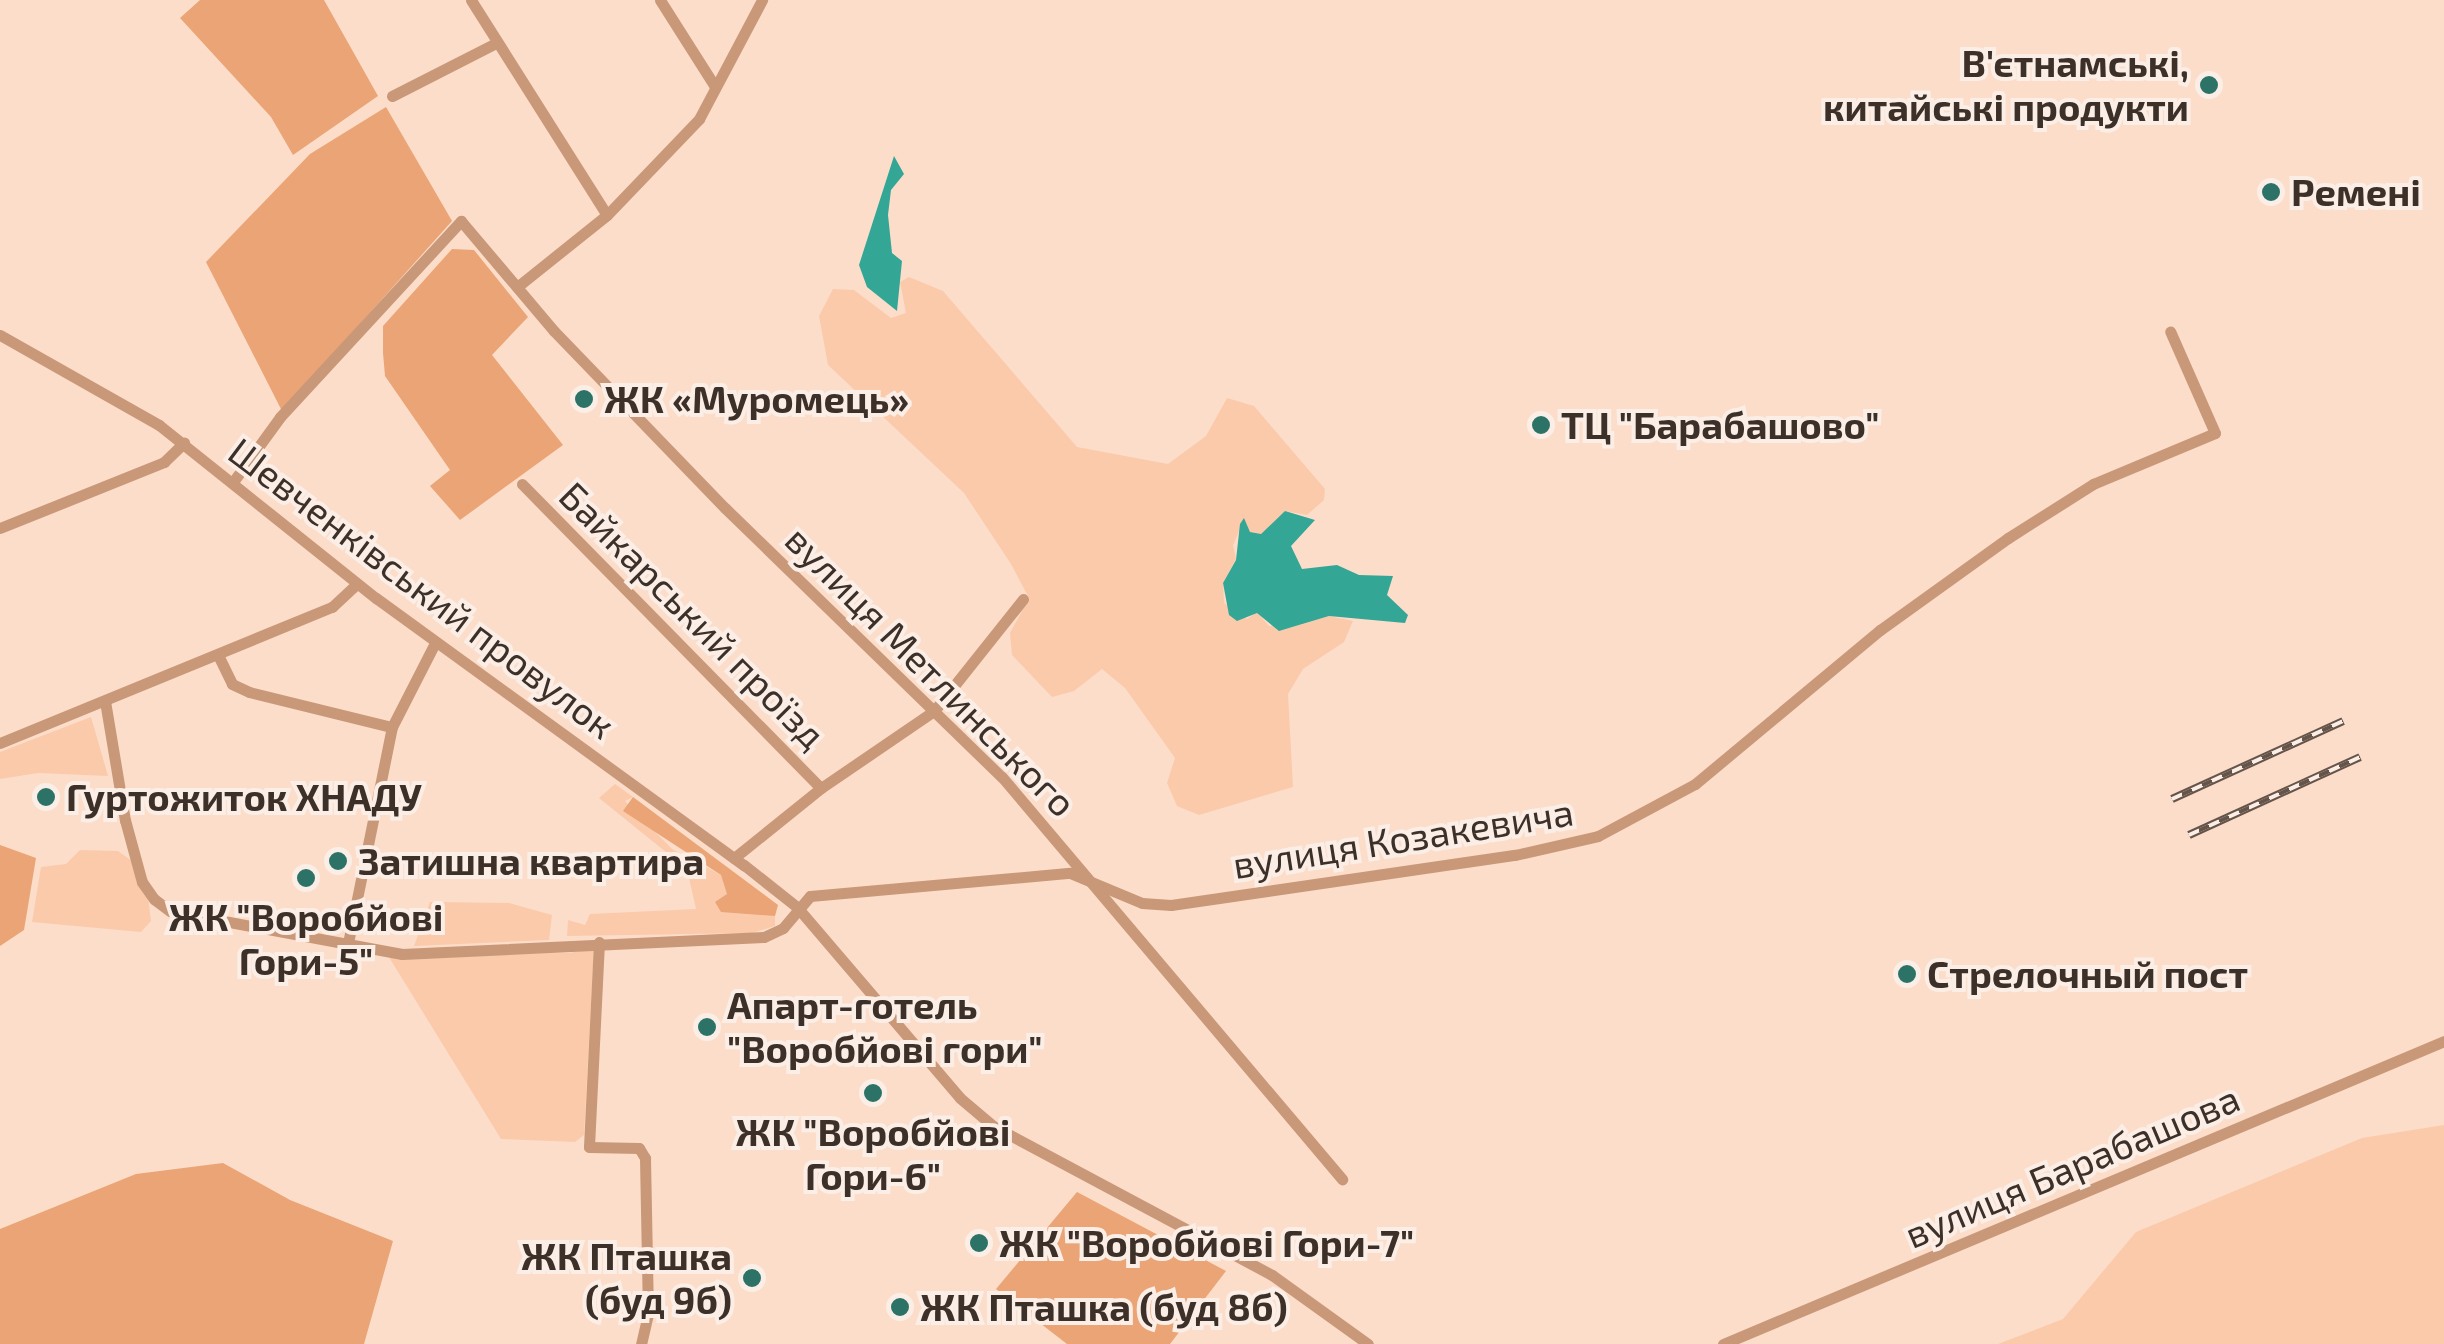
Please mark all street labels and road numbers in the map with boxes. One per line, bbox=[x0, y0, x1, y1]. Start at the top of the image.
street label: Шевченківський провулок bbox=[220, 428, 624, 748]
street label: Байкарський проїзд bbox=[550, 472, 836, 758]
street label: вулиця Метлинського bbox=[776, 516, 1086, 826]
street label: вулиця Козакевича bbox=[1229, 789, 1577, 887]
street label: вулиця Барабашова bbox=[1898, 1075, 2246, 1257]

